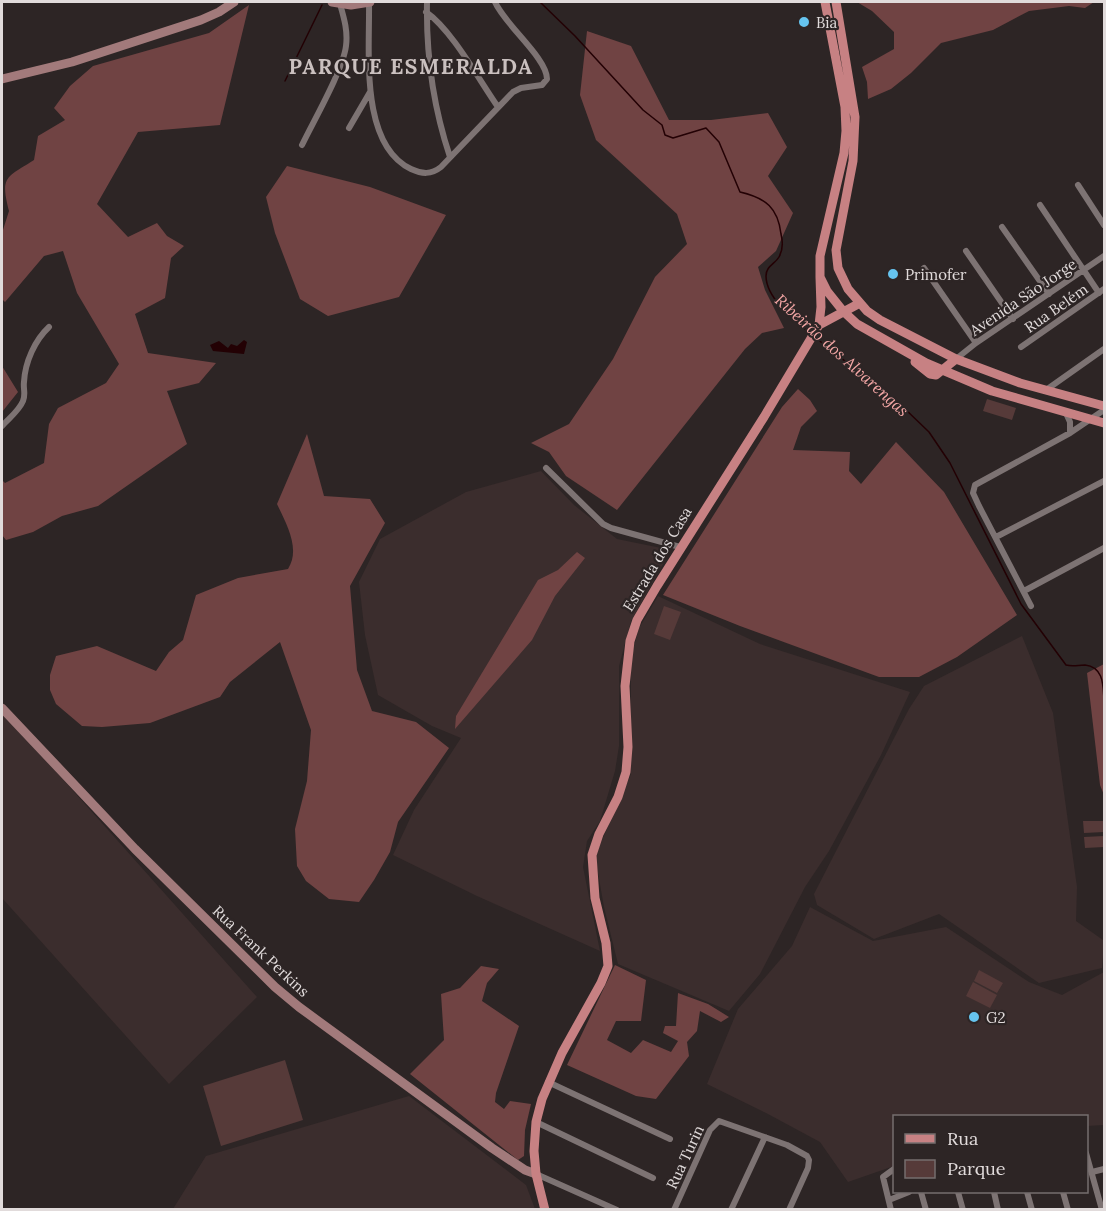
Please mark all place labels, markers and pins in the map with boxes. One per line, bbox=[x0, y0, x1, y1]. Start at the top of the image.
place label: Bia bbox=[816, 13, 837, 32]
marker: Bia bbox=[797, 15, 811, 29]
place label: Primofer bbox=[905, 265, 967, 284]
marker: Primofer bbox=[886, 267, 900, 281]
place label: G2 bbox=[986, 1008, 1005, 1027]
marker: G2 bbox=[967, 1010, 981, 1024]

